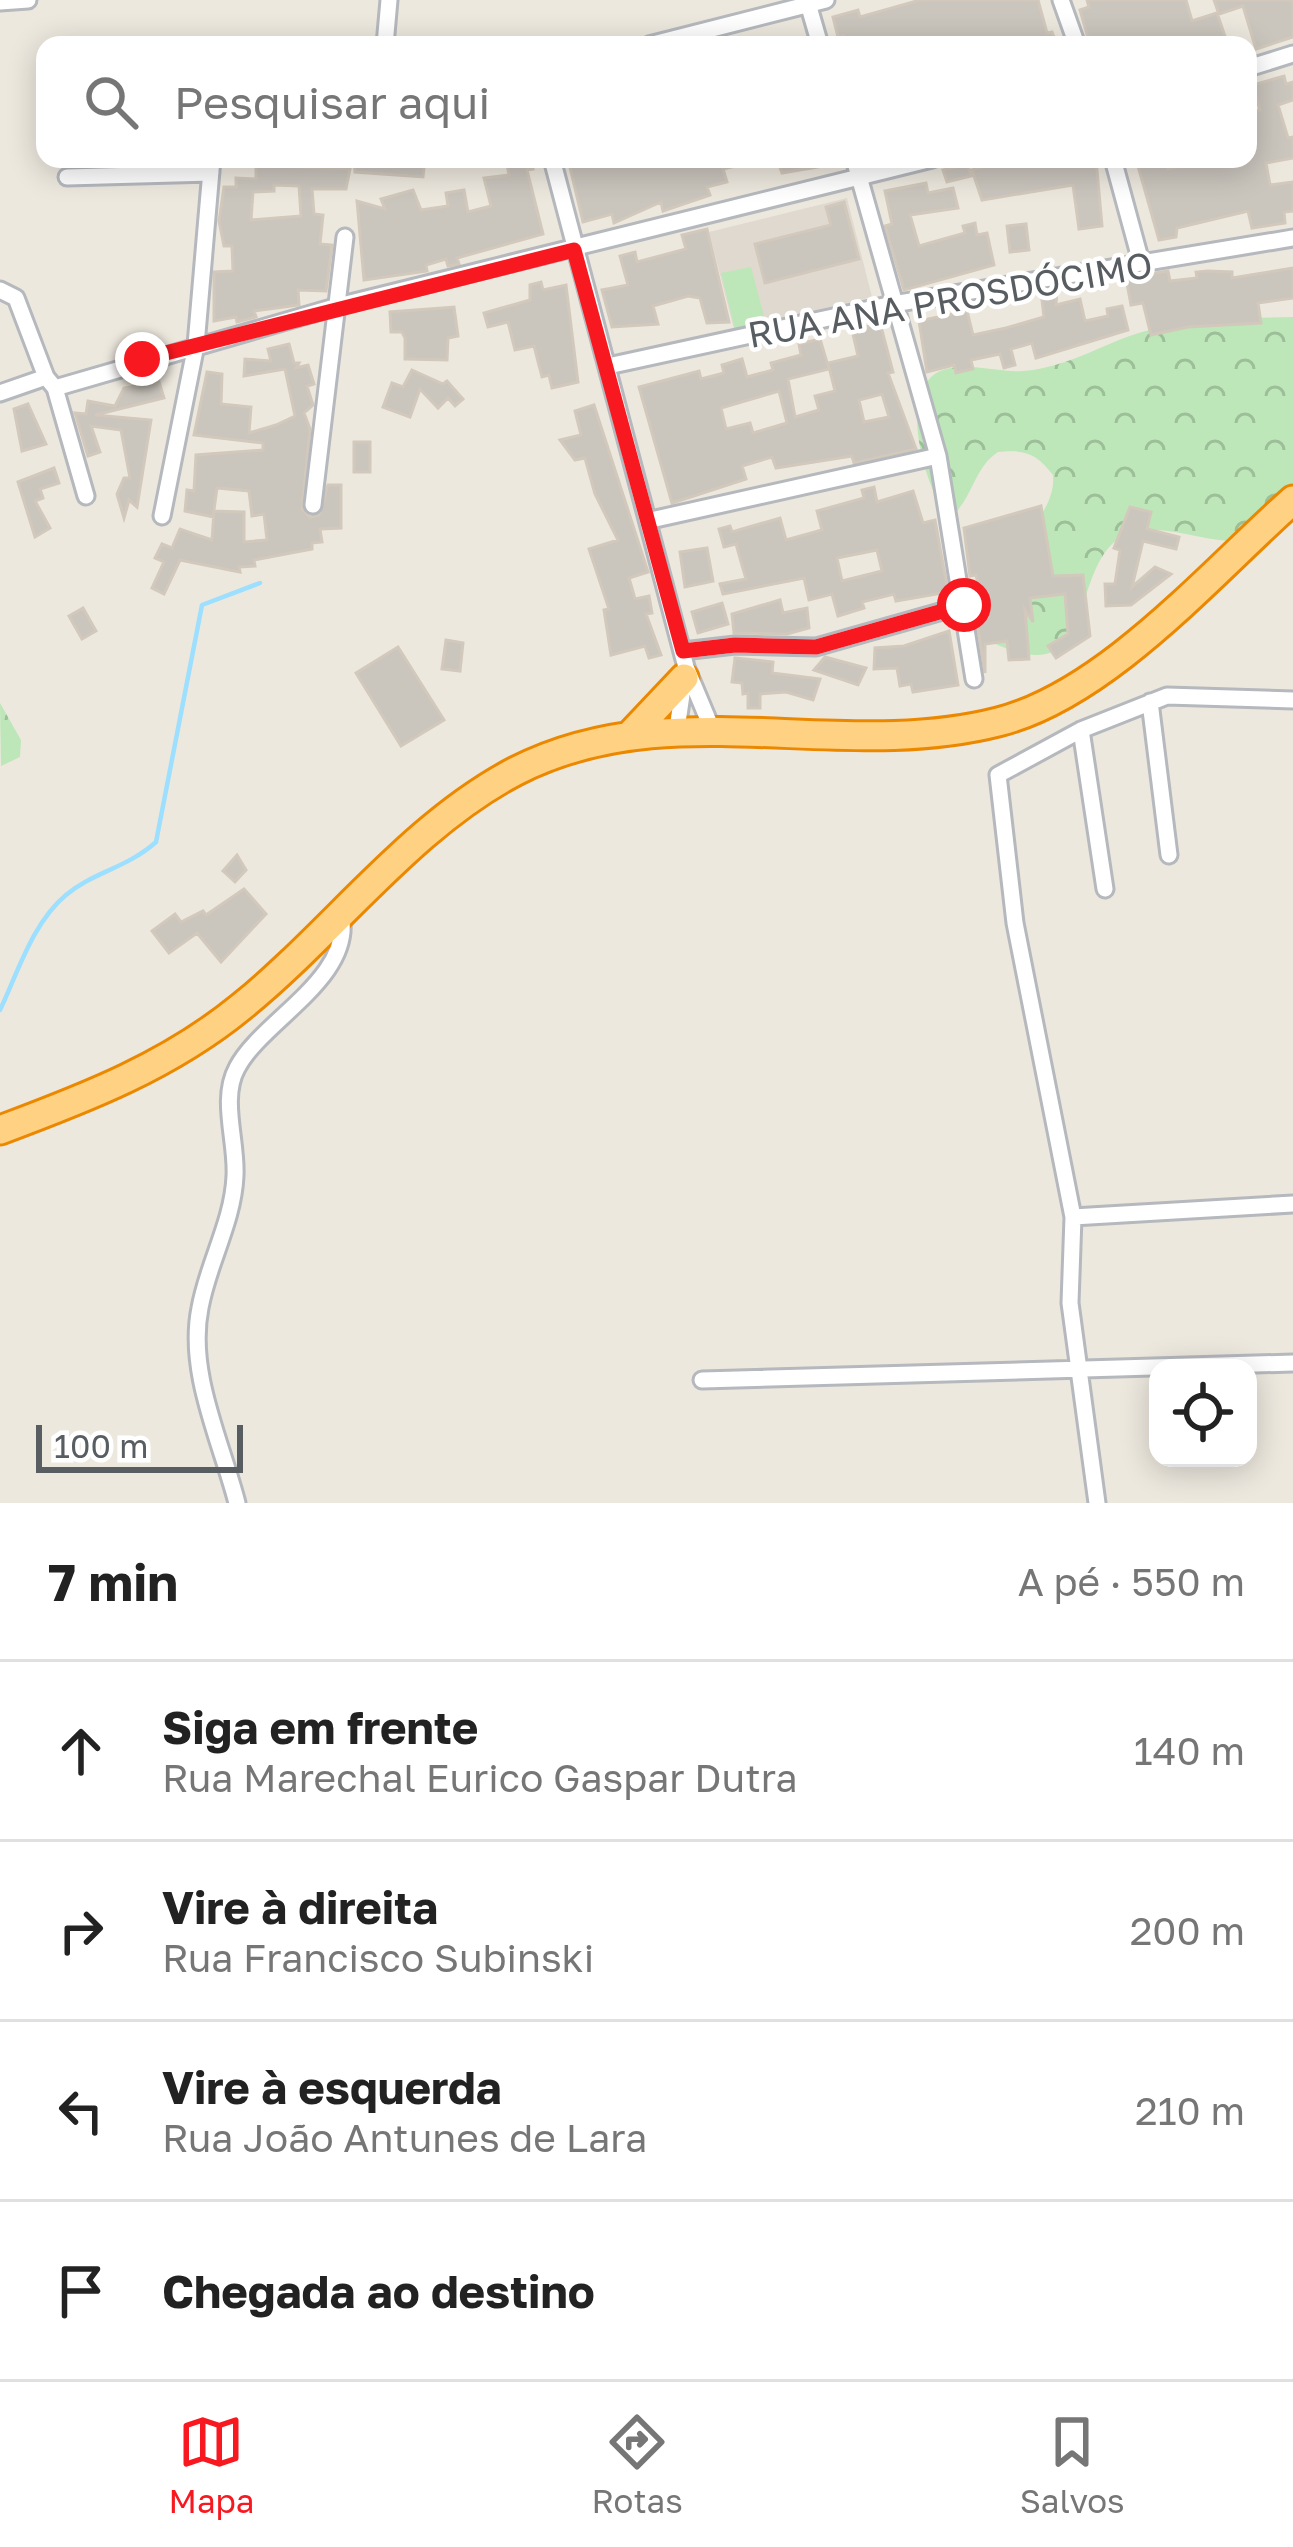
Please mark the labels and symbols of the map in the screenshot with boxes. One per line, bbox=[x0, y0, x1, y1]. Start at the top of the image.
street label: RUA ANA PROSDÓCIMO bbox=[744, 242, 1156, 356]
route end bbox=[115, 332, 169, 386]
route start bbox=[937, 578, 991, 632]
scale bar bbox=[36, 1419, 243, 1472]

